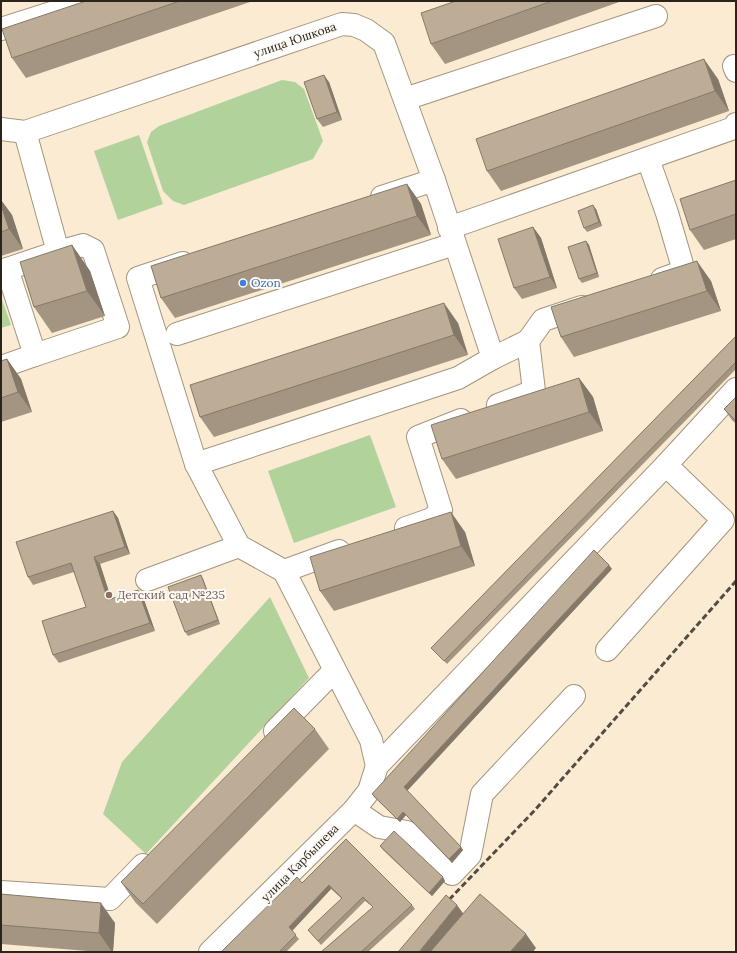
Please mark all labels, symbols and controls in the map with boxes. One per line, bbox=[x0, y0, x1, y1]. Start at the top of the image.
street label: улица Юшкова bbox=[252, 18, 338, 61]
place label: Ozon bbox=[251, 275, 281, 290]
marker: Ozon bbox=[238, 278, 248, 288]
place label: Детский сад №235 bbox=[117, 587, 225, 602]
marker: Детский сад №235 bbox=[104, 590, 114, 600]
street label: улица Карбышева bbox=[258, 821, 342, 905]

